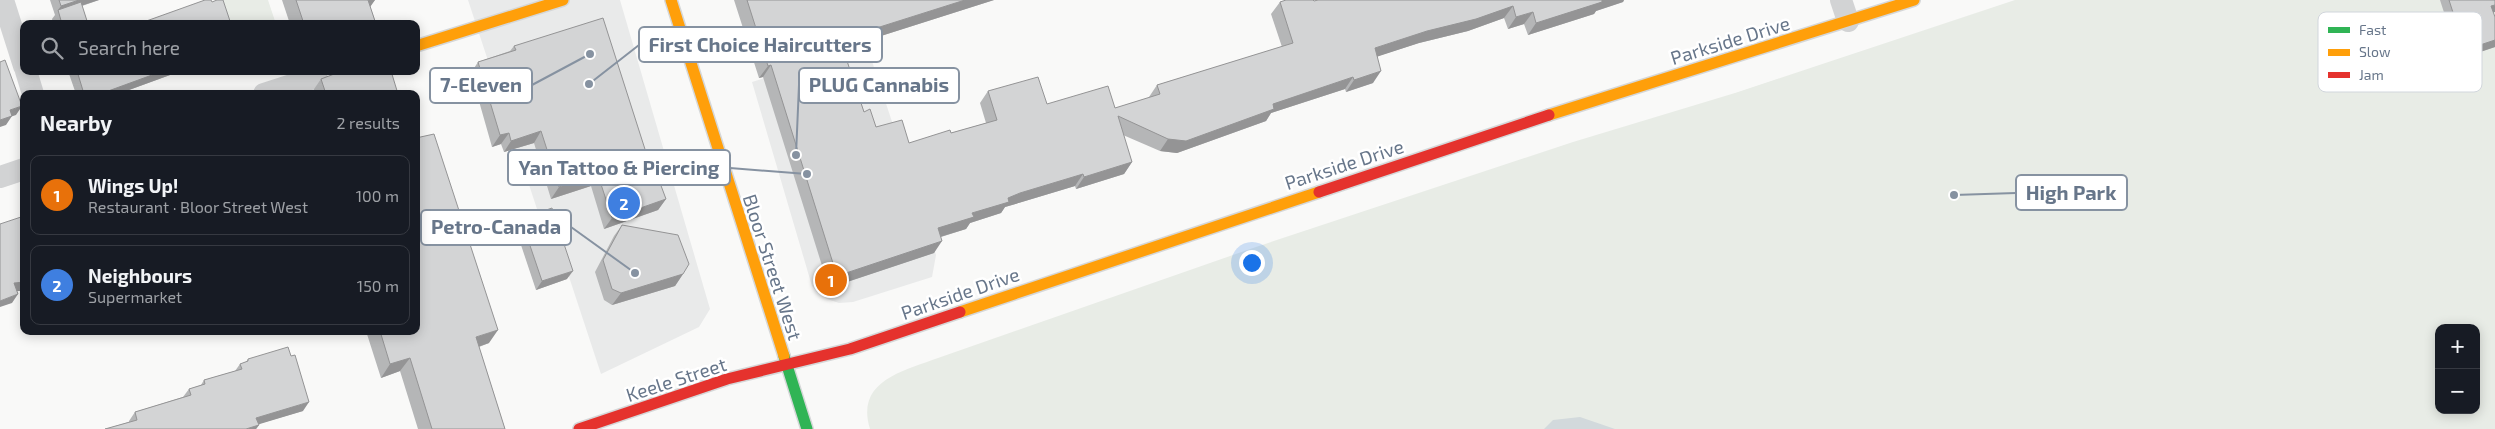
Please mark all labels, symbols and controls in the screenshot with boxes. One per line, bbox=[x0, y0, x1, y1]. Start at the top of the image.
street label: Parkside Drive bbox=[1668, 11, 1792, 69]
legend bbox=[2318, 12, 2482, 92]
search box bbox=[20, 20, 420, 75]
text: Fast bbox=[2359, 21, 2386, 38]
callout: First Choice Haircutters bbox=[639, 27, 882, 62]
text: First Choice Haircutters bbox=[648, 32, 872, 56]
icon: search bbox=[38, 34, 66, 62]
text: Search here bbox=[78, 36, 180, 59]
text: Slow bbox=[2359, 43, 2391, 60]
text: Jam bbox=[2359, 66, 2384, 83]
callout: 7-Eleven bbox=[430, 68, 532, 103]
callout: PLUG Cannabis bbox=[799, 68, 959, 103]
text: 7-Eleven bbox=[440, 72, 522, 96]
text: PLUG Cannabis bbox=[809, 72, 949, 96]
text: Nearby bbox=[40, 110, 112, 135]
text: 2 results bbox=[337, 113, 400, 132]
street label: Parkside Drive bbox=[1282, 134, 1406, 194]
callout: Yan Tattoo & Piercing bbox=[508, 150, 730, 185]
text: Yan Tattoo & Piercing bbox=[519, 155, 720, 179]
text: Wings Up! bbox=[88, 174, 179, 197]
callout: High Park bbox=[2016, 175, 2127, 210]
text: High Park bbox=[2026, 180, 2117, 204]
pin: 2 bbox=[608, 184, 640, 222]
text: 1 bbox=[54, 186, 60, 205]
text: 100 m bbox=[356, 186, 399, 205]
street label: Bloor Street West bbox=[739, 191, 807, 343]
text: Restaurant · Bloor Street West bbox=[88, 197, 308, 216]
callout: Petro-Canada bbox=[421, 210, 571, 245]
text: Petro-Canada bbox=[431, 214, 561, 238]
your location bbox=[1239, 250, 1265, 276]
pin: 1 bbox=[815, 261, 847, 299]
street label: Parkside Drive bbox=[898, 262, 1022, 324]
text: Neighbours bbox=[88, 264, 192, 287]
text: 2 bbox=[52, 276, 62, 295]
text: 150 m bbox=[357, 276, 399, 295]
text: Supermarket bbox=[88, 287, 182, 306]
map controls bbox=[2435, 324, 2480, 414]
button: + bbox=[2435, 324, 2480, 369]
street label: Keele Street bbox=[623, 352, 729, 406]
button: − bbox=[2435, 369, 2480, 414]

